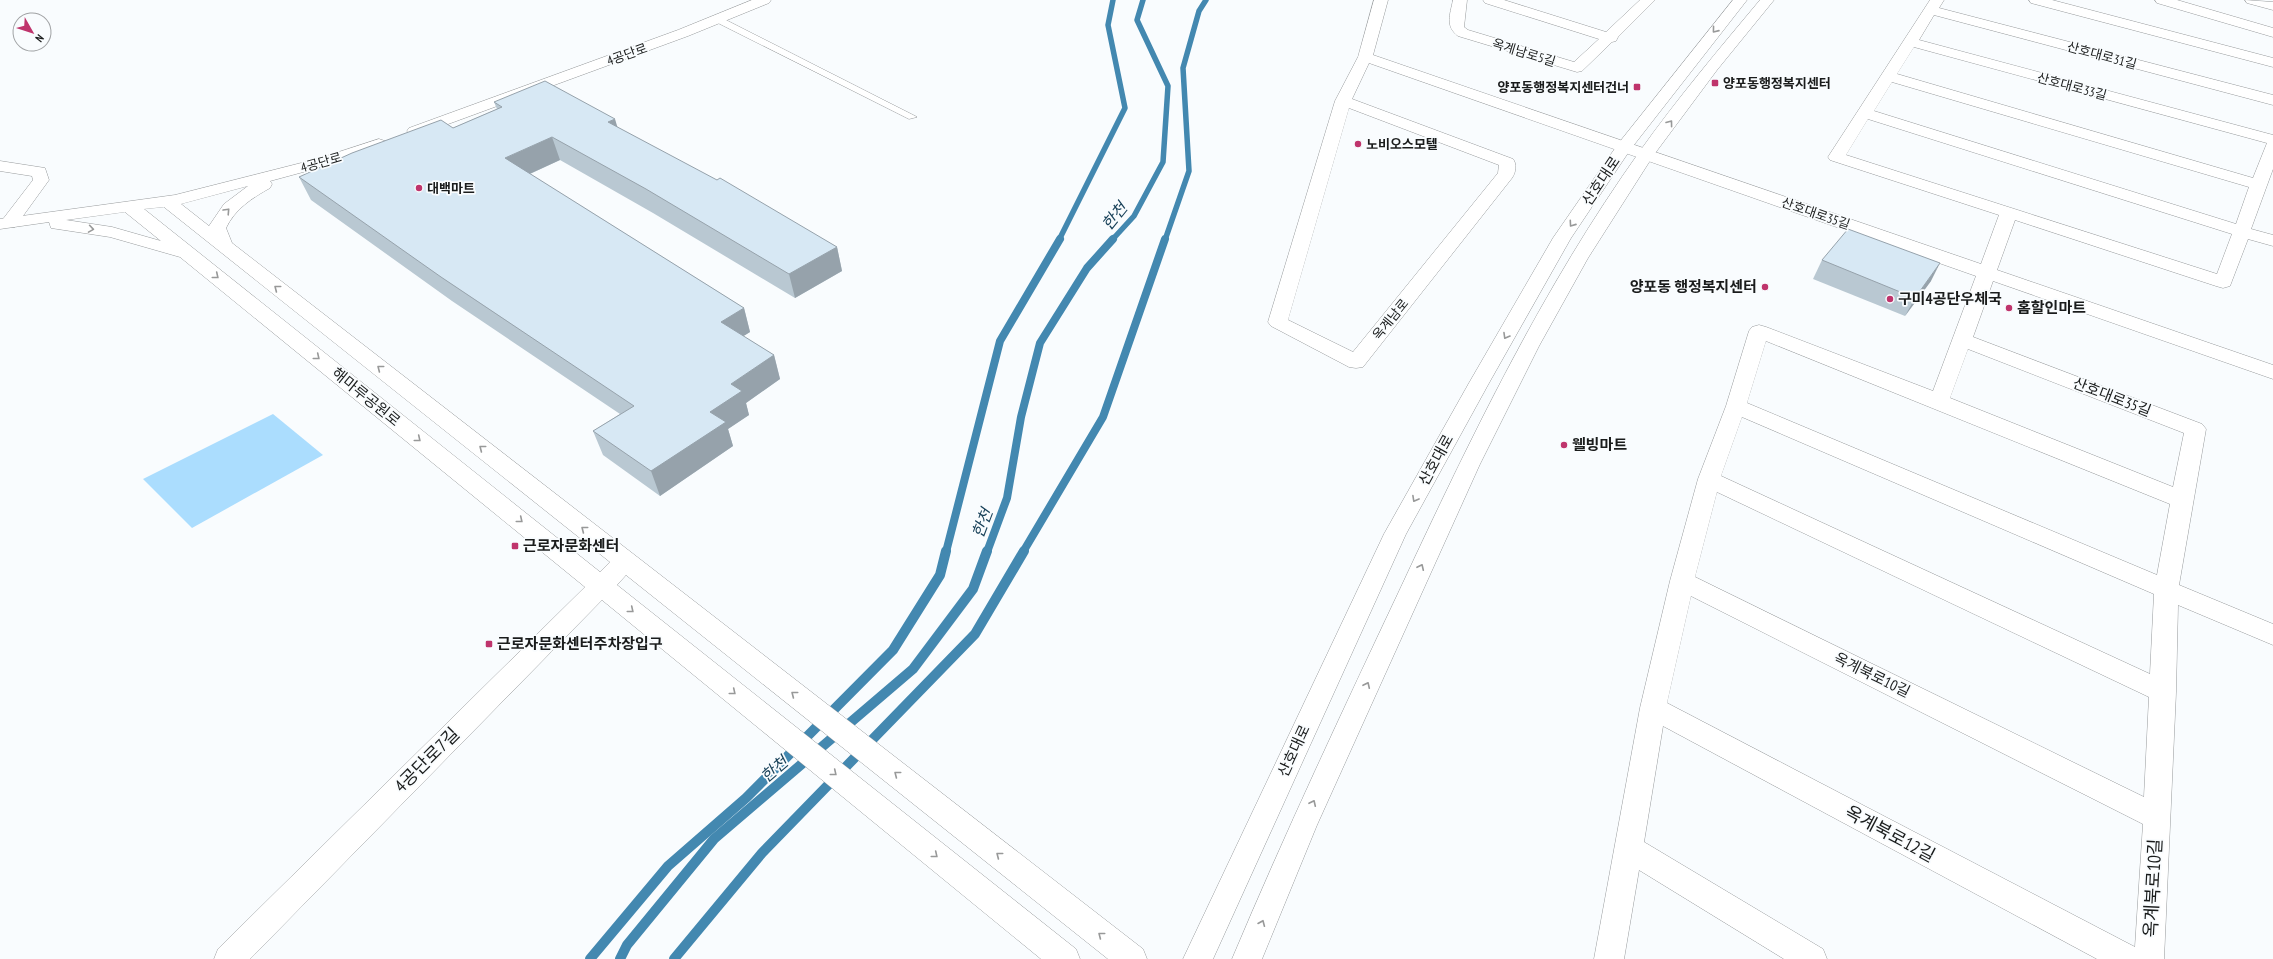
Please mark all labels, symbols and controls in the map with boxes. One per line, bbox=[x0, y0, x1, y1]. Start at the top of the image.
north arrow bbox=[12, 12, 52, 52]
one-way arrow bbox=[1713, 25, 1720, 32]
text: N bbox=[32, 32, 47, 45]
street label: 옥계남로5길 bbox=[1490, 35, 1558, 70]
street label: 산호대로31길 bbox=[2065, 38, 2139, 73]
street label: 4공단로 bbox=[605, 39, 650, 70]
street label: 산호대로33길 bbox=[2035, 69, 2109, 104]
place label: 양포동행정복지센터 bbox=[1723, 75, 1831, 92]
marker: 양포동행정복지센터 bbox=[1710, 78, 1720, 88]
place label: 양포동행정복지센터건너 bbox=[1497, 79, 1629, 96]
marker: 양포동행정복지센터건너 bbox=[1632, 82, 1642, 92]
one-way arrow bbox=[1665, 121, 1672, 128]
place label: 노비오스모텔 bbox=[1366, 136, 1438, 153]
marker: 노비오스모텔 bbox=[1353, 139, 1363, 149]
street label: 4공단로 bbox=[299, 149, 344, 176]
street label: 산호대로 bbox=[1577, 153, 1624, 209]
place label: 대백마트 bbox=[427, 180, 475, 197]
marker: 대백마트 bbox=[414, 183, 424, 193]
street label: 산호대로35길 bbox=[1779, 194, 1852, 233]
water label: 한천 bbox=[1097, 197, 1132, 234]
one-way arrow bbox=[223, 208, 230, 216]
one-way arrow bbox=[1570, 220, 1577, 227]
one-way arrow bbox=[88, 224, 94, 233]
one-way arrow bbox=[211, 271, 218, 278]
place label: 양포동 행정복지센터 bbox=[1630, 277, 1757, 296]
marker: 양포동 행정복지센터 bbox=[1760, 282, 1770, 292]
one-way arrow bbox=[275, 286, 282, 293]
place label: 구미4공단우체국 bbox=[1898, 289, 2002, 308]
marker: 구미4공단우체국 bbox=[1885, 294, 1895, 304]
street label: 옥계남로 bbox=[1369, 295, 1412, 343]
place label: 홈할인마트 bbox=[2017, 298, 2086, 317]
marker: 홈할인마트 bbox=[2004, 303, 2014, 313]
one-way arrow bbox=[1503, 332, 1510, 339]
one-way arrow bbox=[313, 353, 320, 360]
street label: 해마루공원로 bbox=[328, 363, 404, 430]
one-way arrow bbox=[377, 366, 384, 373]
street label: 산호대로35길 bbox=[2070, 373, 2154, 420]
street label: 산호대로 bbox=[1414, 431, 1457, 489]
one-way arrow bbox=[414, 434, 421, 441]
place label: 웰빙마트 bbox=[1572, 435, 1627, 454]
marker: 웰빙마트 bbox=[1559, 440, 1569, 450]
one-way arrow bbox=[479, 446, 486, 453]
one-way arrow bbox=[1412, 494, 1420, 502]
water label: 한천 bbox=[967, 504, 997, 540]
one-way arrow bbox=[515, 516, 522, 523]
one-way arrow bbox=[582, 526, 589, 533]
place label: 근로자문화센터 bbox=[523, 536, 620, 555]
marker: 근로자문화센터 bbox=[510, 541, 520, 551]
one-way arrow bbox=[1416, 564, 1424, 572]
one-way arrow bbox=[627, 606, 634, 613]
place label: 근로자문화센터주차장입구 bbox=[497, 634, 663, 653]
marker: 근로자문화센터주차장입구 bbox=[484, 639, 494, 649]
street label: 옥계북로10길 bbox=[1831, 648, 1913, 701]
one-way arrow bbox=[1362, 682, 1370, 690]
one-way arrow bbox=[728, 687, 735, 694]
one-way arrow bbox=[792, 692, 799, 699]
street label: 4공단로7길 bbox=[389, 722, 464, 797]
street label: 산호대로 bbox=[1273, 722, 1314, 780]
water label: 한천 bbox=[756, 750, 793, 786]
one-way arrow bbox=[829, 769, 837, 776]
one-way arrow bbox=[894, 772, 901, 779]
one-way arrow bbox=[1308, 800, 1316, 808]
street label: 옥계북로12길 bbox=[1841, 800, 1939, 867]
street label: 옥계북로10길 bbox=[2138, 838, 2167, 938]
one-way arrow bbox=[931, 850, 938, 857]
one-way arrow bbox=[996, 852, 1003, 859]
one-way arrow bbox=[1257, 920, 1265, 927]
one-way arrow bbox=[1099, 933, 1106, 940]

